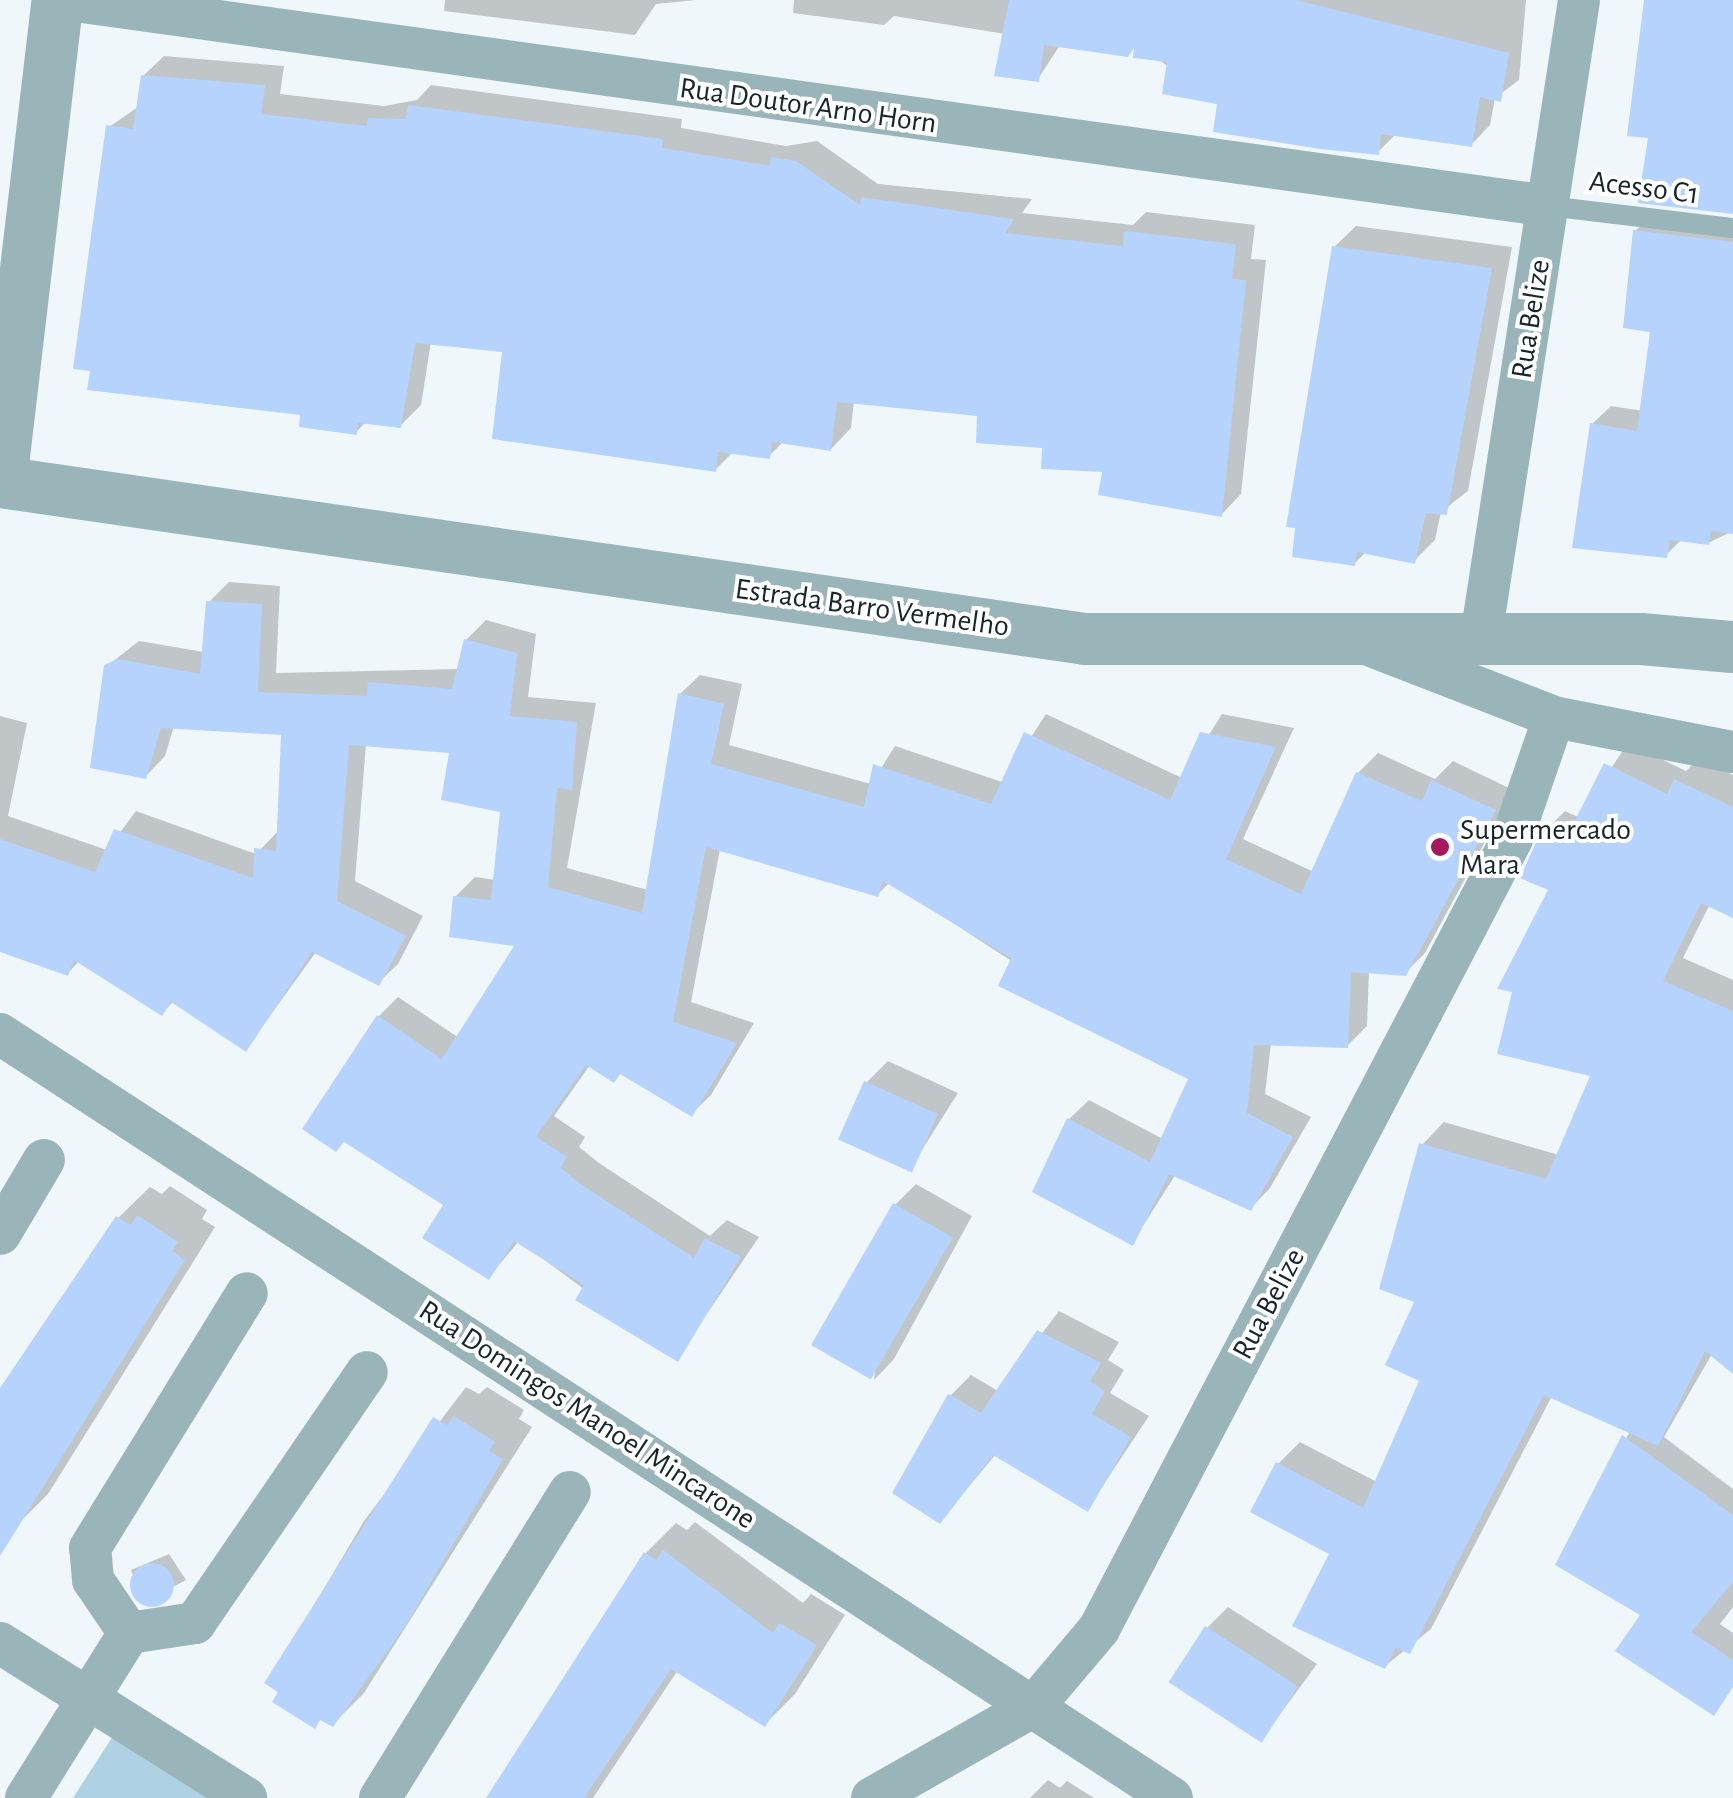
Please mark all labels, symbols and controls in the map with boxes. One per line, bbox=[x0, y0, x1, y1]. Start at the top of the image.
street label: Rua Doutor Arno Horn bbox=[677, 70, 939, 142]
street label: Acesso C1 bbox=[1587, 163, 1701, 213]
street label: Rua Belize bbox=[1504, 257, 1558, 381]
street label: Estrada Barro Vermelho bbox=[733, 571, 1011, 645]
place label: Supermercado Mara bbox=[1460, 812, 1631, 882]
marker: Supermercado Mara bbox=[1429, 836, 1451, 858]
street label: Rua Belize bbox=[1225, 1242, 1313, 1366]
street label: Rua Domingos Manoel Mincarone bbox=[412, 1293, 762, 1537]

